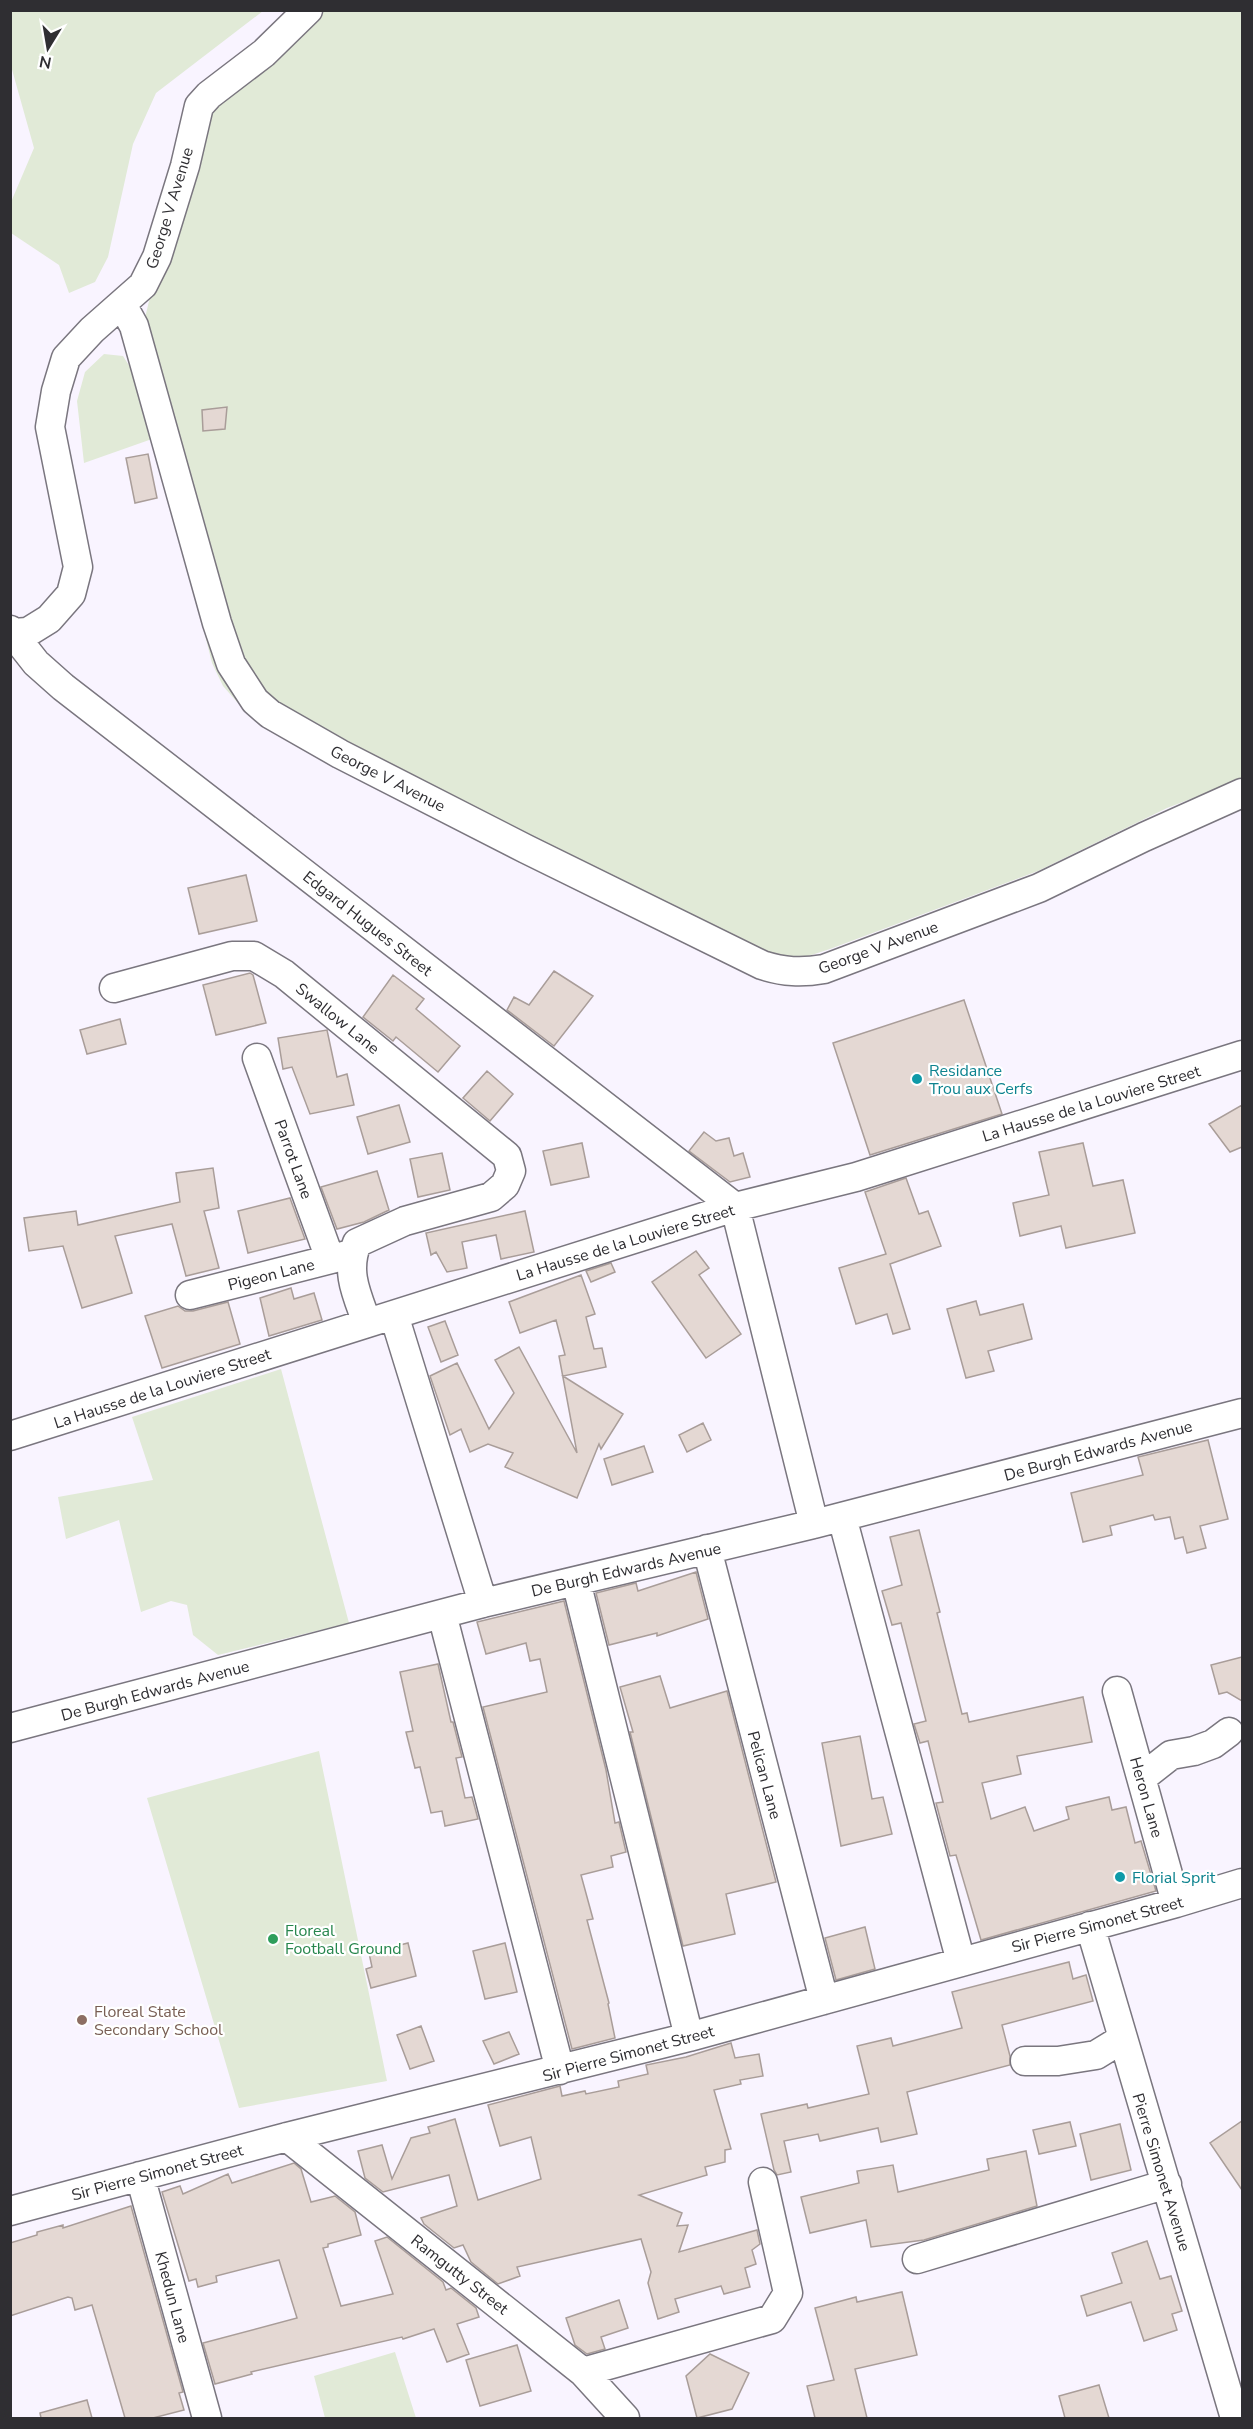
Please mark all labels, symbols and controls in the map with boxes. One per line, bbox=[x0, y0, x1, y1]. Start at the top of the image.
north arrow bbox=[18, 18, 78, 78]
text: N bbox=[37, 50, 53, 74]
street label: George V Avenue bbox=[141, 145, 199, 272]
street label: George V Avenue bbox=[326, 740, 449, 817]
street label: Edgard Hugues Street bbox=[298, 866, 437, 982]
street label: George V Avenue bbox=[815, 916, 941, 980]
street label: Swallow Lane bbox=[291, 978, 384, 1059]
place label: Residance Trou aux Cerfs bbox=[929, 1060, 1033, 1100]
street label: La Hausse de la Louviere Street bbox=[980, 1060, 1203, 1148]
marker: Residance Trou aux Cerfs bbox=[910, 1072, 924, 1086]
street label: Parrot Lane bbox=[269, 1117, 318, 1202]
street label: La Hausse de la Louviere Street bbox=[514, 1199, 737, 1287]
street label: Pigeon Lane bbox=[226, 1254, 317, 1296]
street label: La Hausse de la Louviere Street bbox=[51, 1343, 274, 1434]
street label: De Burgh Edwards Avenue bbox=[1002, 1415, 1195, 1487]
street label: De Burgh Edwards Avenue bbox=[529, 1537, 723, 1603]
street label: De Burgh Edwards Avenue bbox=[59, 1655, 252, 1727]
street label: Pelican Lane bbox=[742, 1729, 786, 1822]
street label: Heron Lane bbox=[1124, 1754, 1168, 1840]
place label: Florial Sprit bbox=[1132, 1867, 1216, 1889]
marker: Florial Sprit bbox=[1113, 1870, 1127, 1884]
street label: Sir Pierre Simonet Street bbox=[1009, 1891, 1186, 1958]
place label: Floreal Football Ground bbox=[285, 1920, 402, 1960]
marker: Floreal Football Ground bbox=[266, 1932, 280, 1946]
place label: Floreal State Secondary School bbox=[94, 2001, 223, 2041]
marker: Floreal State Secondary School bbox=[75, 2013, 89, 2027]
street label: Sir Pierre Simonet Street bbox=[540, 2020, 717, 2087]
street label: Pierre Simonet Avenue bbox=[1127, 2091, 1196, 2254]
street label: Sir Pierre Simonet Street bbox=[69, 2139, 246, 2206]
street label: Ramgutty Street bbox=[406, 2230, 513, 2320]
street label: Khedun Lane bbox=[149, 2249, 195, 2345]

